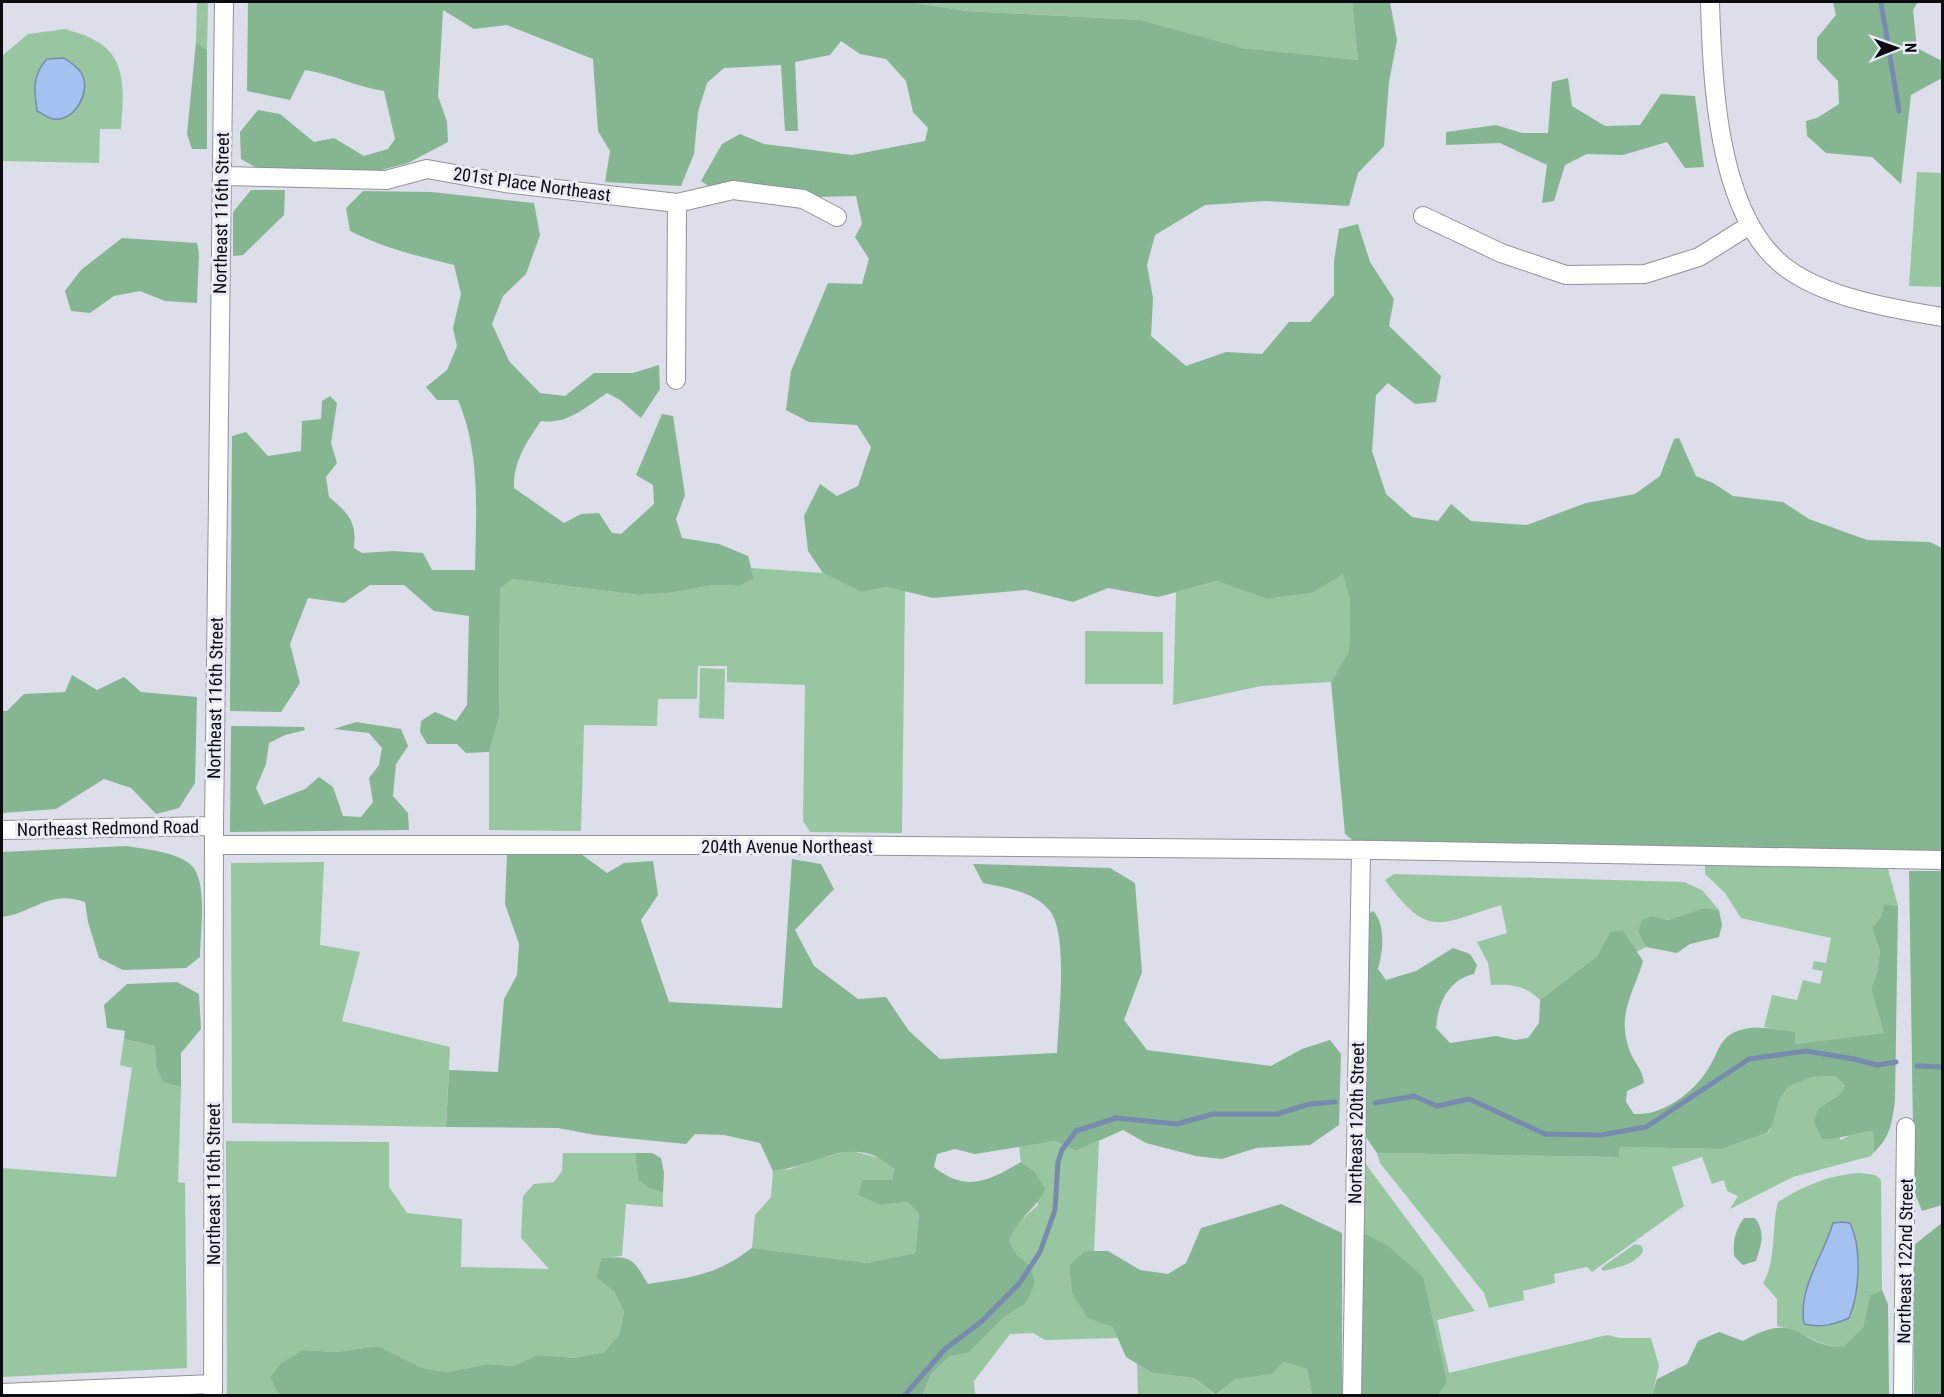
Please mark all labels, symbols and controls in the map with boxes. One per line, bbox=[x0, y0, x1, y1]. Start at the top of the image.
north arrow bbox=[1866, 18, 1926, 78]
text: N bbox=[1901, 43, 1920, 53]
street label: Northeast 116th Street bbox=[209, 132, 233, 294]
street label: 201st Place Northeast bbox=[452, 163, 612, 205]
street label: Northeast 116th Street bbox=[203, 617, 227, 779]
street label: Northeast Redmond Road bbox=[17, 816, 199, 840]
street label: 204th Avenue Northeast bbox=[701, 836, 873, 857]
street label: Northeast 120th Street bbox=[1344, 1042, 1368, 1204]
street label: Northeast 116th Street bbox=[203, 1103, 224, 1265]
street label: Northeast 122nd Street bbox=[1893, 1178, 1917, 1344]

